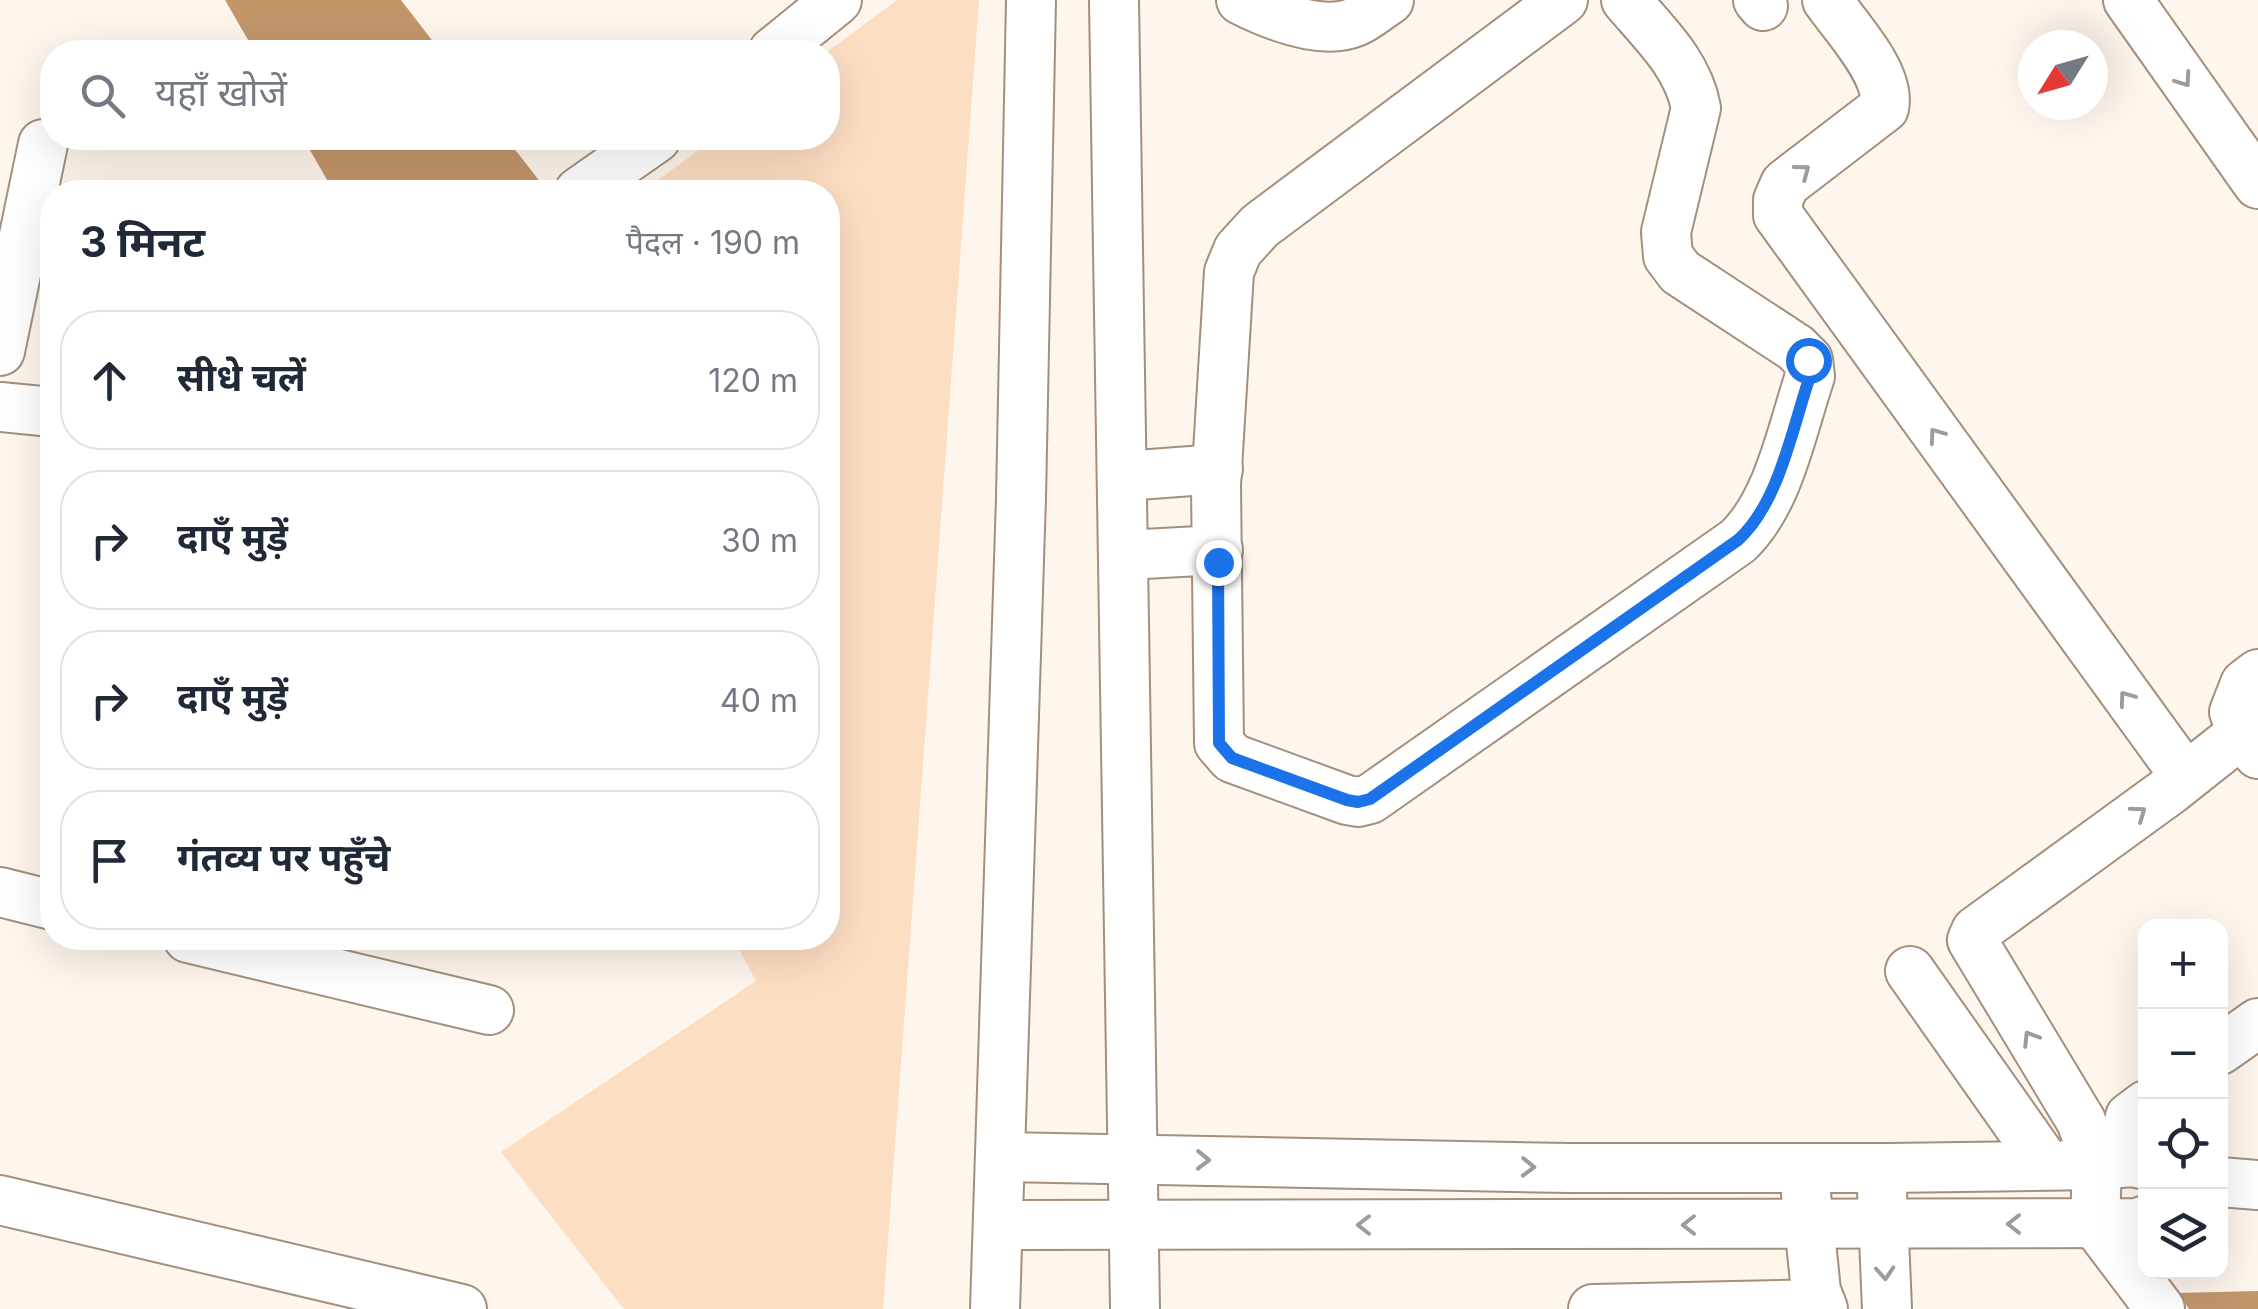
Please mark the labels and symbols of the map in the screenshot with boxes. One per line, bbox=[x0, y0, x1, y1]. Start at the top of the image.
north arrow bbox=[2018, 30, 2108, 120]
one-way arrow bbox=[2172, 68, 2190, 87]
one-way arrow bbox=[1792, 165, 1810, 182]
route start bbox=[1786, 338, 1832, 384]
one-way arrow bbox=[1930, 428, 1947, 446]
route end bbox=[1196, 540, 1242, 586]
one-way arrow bbox=[2121, 691, 2138, 709]
one-way arrow bbox=[2128, 807, 2146, 824]
one-way arrow bbox=[2023, 1031, 2042, 1049]
one-way arrow bbox=[1195, 1150, 1211, 1171]
one-way arrow bbox=[1520, 1156, 1536, 1178]
one-way arrow bbox=[2005, 1213, 2020, 1235]
one-way arrow bbox=[1355, 1214, 1370, 1236]
one-way arrow bbox=[1680, 1214, 1696, 1236]
one-way arrow bbox=[1874, 1266, 1895, 1282]

